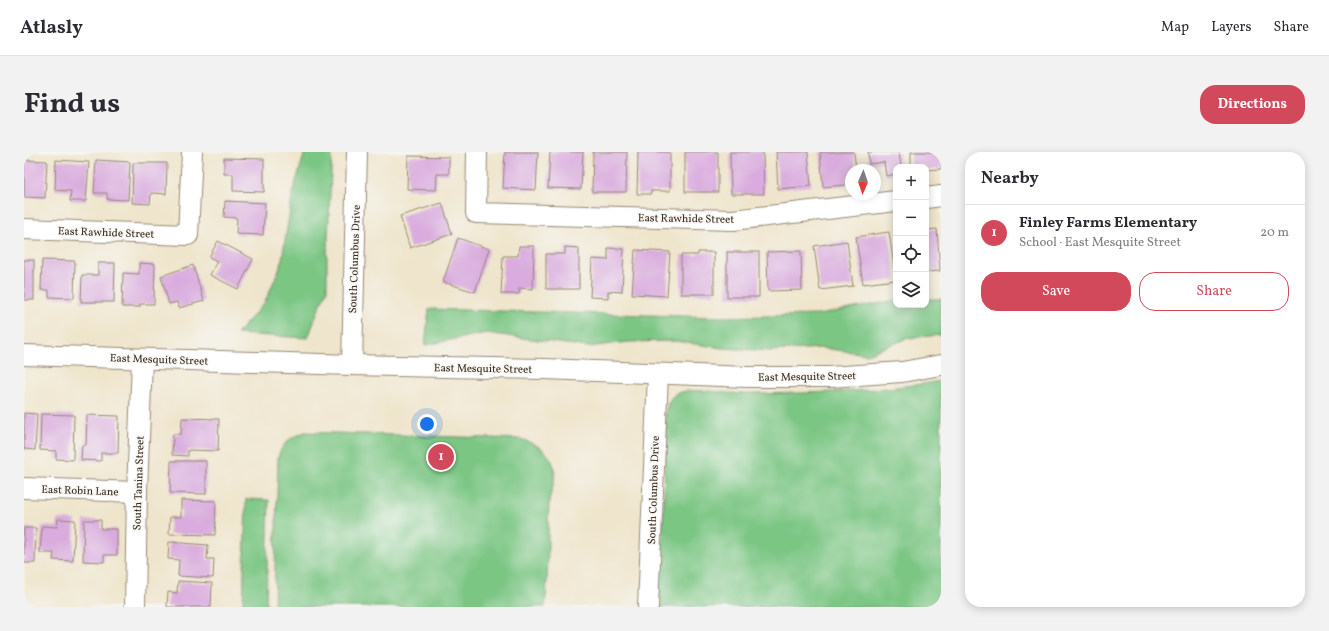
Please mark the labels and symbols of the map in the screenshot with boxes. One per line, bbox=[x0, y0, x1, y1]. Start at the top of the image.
north arrow bbox=[845, 164, 881, 200]
street label: South Columbus Drive bbox=[346, 204, 365, 314]
street label: East Rawhide Street bbox=[638, 211, 734, 228]
street label: East Rawhide Street bbox=[58, 224, 154, 243]
street label: East Mesquite Street bbox=[110, 351, 208, 370]
street label: East Mesquite Street bbox=[434, 361, 532, 378]
street label: East Mesquite Street bbox=[758, 369, 856, 386]
your location bbox=[417, 414, 437, 434]
street label: South Tanina Street bbox=[130, 435, 149, 531]
street label: South Columbus Drive bbox=[645, 435, 664, 545]
pin: 1 bbox=[428, 442, 454, 472]
street label: East Robin Lane bbox=[41, 483, 119, 500]

